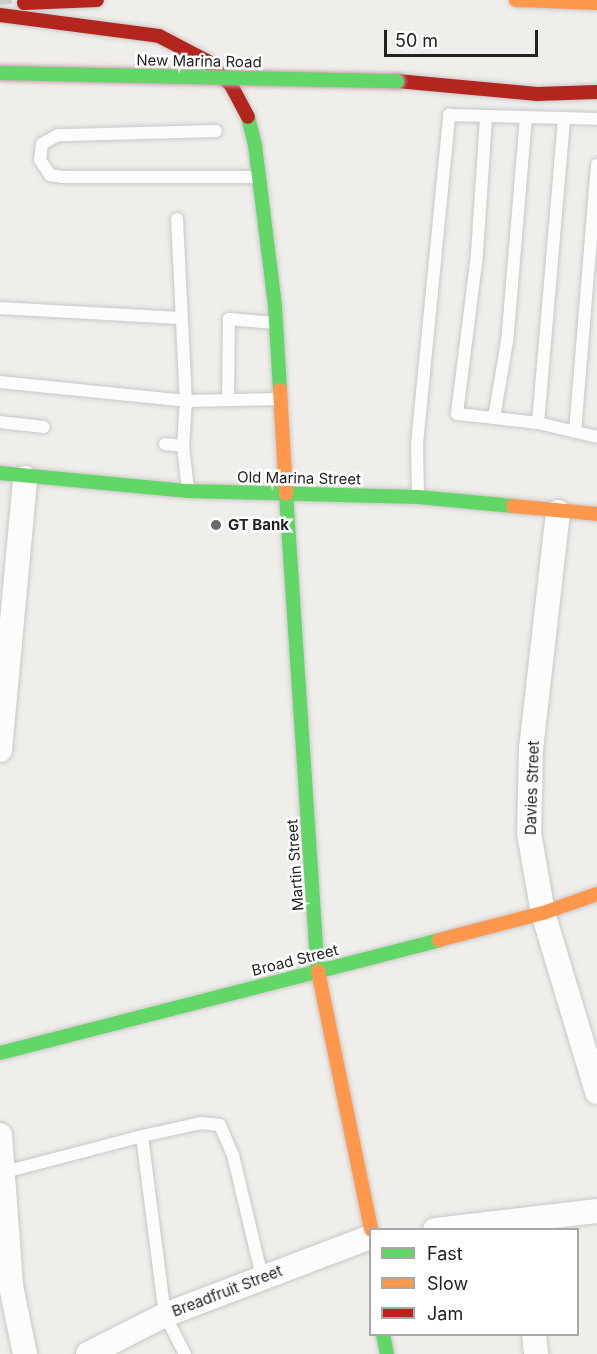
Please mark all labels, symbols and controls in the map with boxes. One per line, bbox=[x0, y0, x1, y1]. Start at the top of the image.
scale bar bbox=[387, 18, 542, 56]
text: 50 m bbox=[395, 30, 438, 51]
street label: New Marina Road bbox=[136, 51, 262, 71]
street label: Old Marina Street bbox=[237, 468, 361, 488]
place label: GT Bank bbox=[228, 516, 289, 534]
marker: GT Bank bbox=[209, 518, 223, 532]
street label: Davies Street bbox=[521, 741, 543, 835]
street label: Martin Street bbox=[283, 819, 307, 911]
street label: Broad Street bbox=[250, 941, 340, 979]
legend bbox=[369, 1228, 579, 1336]
text: Fast bbox=[427, 1243, 463, 1264]
street label: Breadfruit Street bbox=[169, 1262, 285, 1320]
text: Slow bbox=[427, 1273, 468, 1294]
text: Jam bbox=[427, 1303, 463, 1324]

